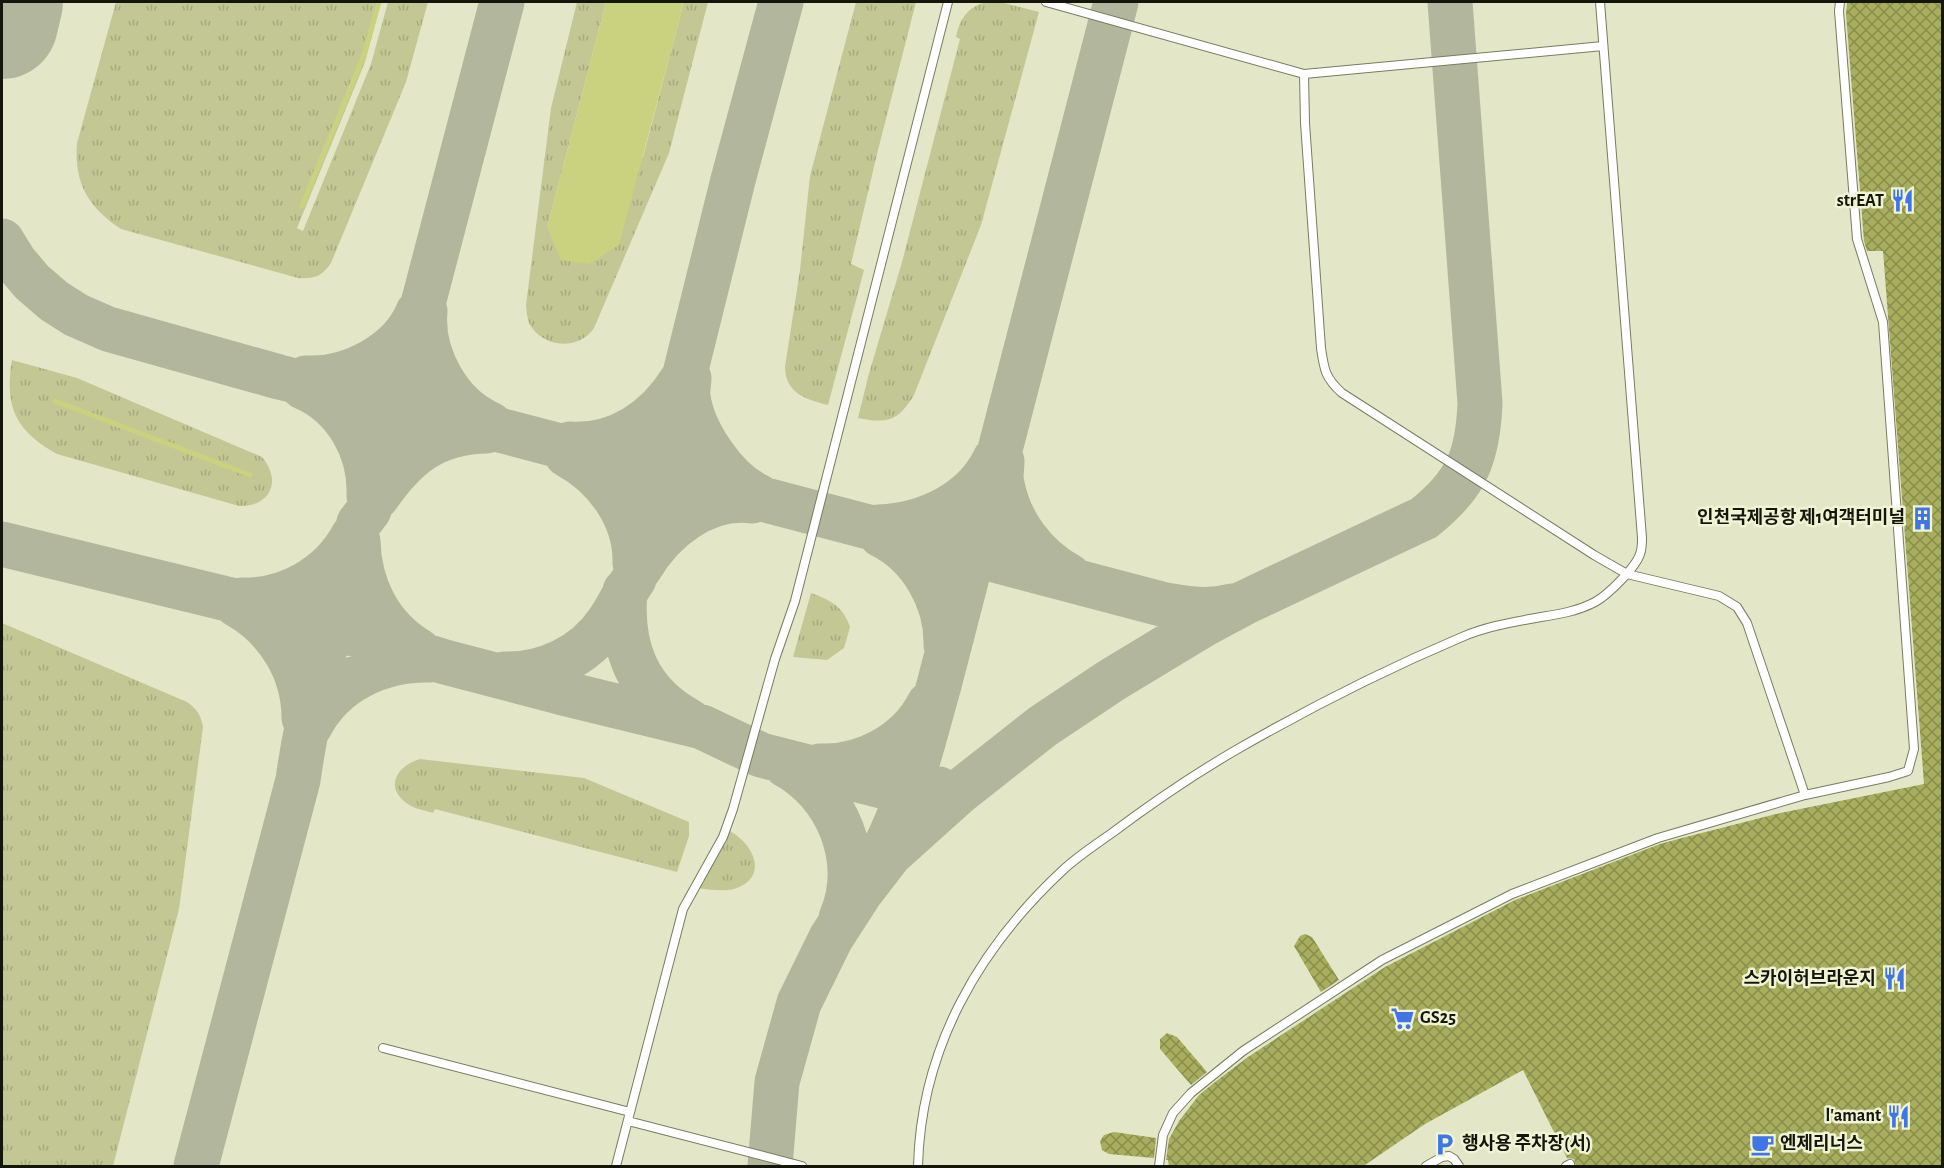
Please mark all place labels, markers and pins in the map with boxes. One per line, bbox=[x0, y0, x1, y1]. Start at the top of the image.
restaurant icon: strEAT bbox=[1889, 188, 1915, 214]
place label: strEAT bbox=[1837, 192, 1884, 210]
building icon: 인천국제공항 제1여객터미널 bbox=[1910, 505, 1936, 531]
place label: 인천국제공항 제1여객터미널 bbox=[1697, 507, 1905, 527]
restaurant icon: 스카이허브라운지 bbox=[1881, 966, 1907, 992]
place label: 스카이허브라운지 bbox=[1744, 969, 1876, 988]
supermarket icon: GS25 bbox=[1389, 1005, 1415, 1031]
place label: GS25 bbox=[1420, 1009, 1456, 1027]
restaurant icon: l'amant bbox=[1886, 1103, 1912, 1129]
place label: l'amant bbox=[1826, 1107, 1881, 1125]
parking icon: 행사용 주차장(서) bbox=[1431, 1131, 1457, 1157]
cafe icon: 엔제리너스 bbox=[1749, 1131, 1775, 1157]
place label: 행사용 주차장(서) bbox=[1462, 1133, 1591, 1153]
place label: 엔제리너스 bbox=[1780, 1134, 1863, 1153]

